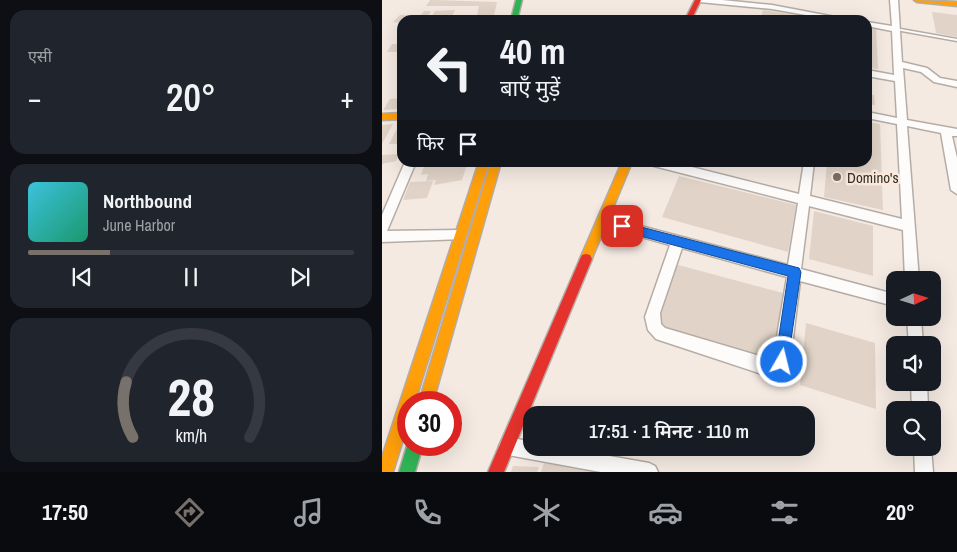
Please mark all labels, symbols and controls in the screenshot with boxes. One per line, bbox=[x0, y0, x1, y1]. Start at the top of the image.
text: 40 m bbox=[500, 28, 565, 75]
icon: left bbox=[417, 35, 482, 100]
text: एसी bbox=[28, 45, 52, 67]
text: 20° bbox=[166, 72, 216, 123]
text: बाएँ मुड़ें bbox=[500, 73, 560, 103]
text: − bbox=[28, 79, 41, 117]
text: + bbox=[341, 79, 354, 117]
text: फिर bbox=[417, 130, 444, 156]
icon: arrive bbox=[454, 130, 482, 158]
place label: Domino's bbox=[847, 167, 899, 188]
marker: Domino's bbox=[831, 171, 843, 183]
text: Northbound bbox=[103, 188, 192, 214]
pin bbox=[601, 205, 643, 247]
icon: arrive bbox=[608, 212, 636, 240]
text: June Harbor bbox=[103, 214, 175, 236]
icon: previous bbox=[68, 263, 96, 291]
icon: pause bbox=[177, 263, 205, 291]
icon: next bbox=[286, 263, 314, 291]
north arrow bbox=[886, 271, 941, 326]
map controls bbox=[886, 271, 941, 456]
position arrow bbox=[755, 335, 807, 387]
button: sound bbox=[886, 336, 941, 391]
text: 28 bbox=[167, 362, 215, 432]
speed limit sign: 30 bbox=[397, 391, 462, 456]
button: search bbox=[886, 401, 941, 456]
text: 17:51 · 1 मिनट · 110 m bbox=[589, 418, 749, 444]
text: km/h bbox=[175, 424, 207, 448]
icon: directions bbox=[172, 495, 207, 530]
icon: music bbox=[291, 495, 326, 530]
icon: phone bbox=[410, 495, 445, 530]
icon: climate bbox=[529, 495, 564, 530]
icon: car bbox=[648, 495, 683, 530]
icon: filters bbox=[767, 495, 802, 530]
text: 17:50 bbox=[42, 497, 88, 527]
text: 20° bbox=[886, 497, 915, 527]

